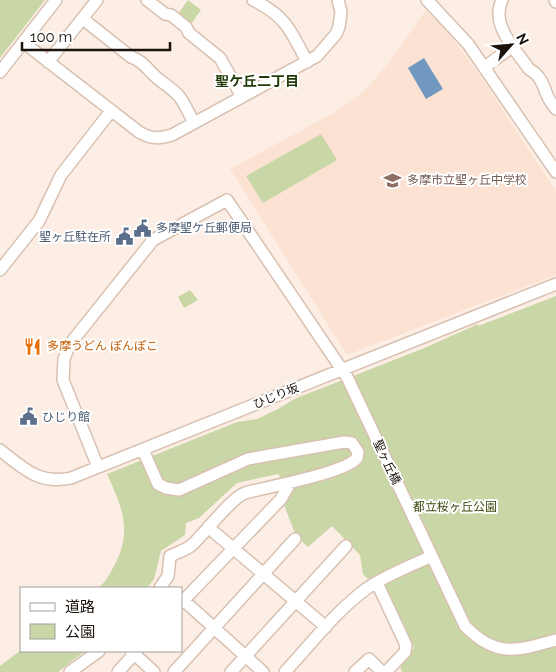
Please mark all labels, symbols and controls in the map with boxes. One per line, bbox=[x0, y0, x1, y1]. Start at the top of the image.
scale bar bbox=[22, 20, 170, 52]
north arrow bbox=[486, 20, 536, 70]
text: 100 m bbox=[30, 28, 72, 46]
text: N bbox=[513, 31, 532, 47]
district label: 聖ケ丘二丁目 bbox=[215, 73, 299, 89]
school or university icon: 多摩市立聖ヶ丘中学校 bbox=[383, 170, 403, 190]
place label: 多摩市立聖ヶ丘中学校 bbox=[407, 173, 527, 187]
public building icon: 多摩聖ケ丘郵便局 bbox=[132, 218, 152, 238]
place label: 多摩聖ケ丘郵便局 bbox=[156, 221, 252, 235]
public building icon: 聖ヶ丘駐在所 bbox=[115, 227, 135, 247]
place label: 聖ヶ丘駐在所 bbox=[39, 230, 111, 244]
restaurant icon: 多摩うどん ぽんぽこ bbox=[23, 336, 43, 356]
place label: 多摩うどん ぽんぽこ bbox=[47, 339, 158, 353]
street label: ひじり坂 bbox=[251, 381, 301, 411]
public building icon: ひじり館 bbox=[18, 407, 38, 427]
place label: ひじり館 bbox=[42, 410, 90, 424]
street label: 聖ヶ丘橋 bbox=[371, 437, 403, 487]
park label: 都立桜ヶ丘公園 bbox=[413, 500, 497, 514]
legend bbox=[20, 587, 182, 652]
text: 道路 bbox=[65, 598, 95, 616]
text: 公園 bbox=[65, 623, 95, 641]

